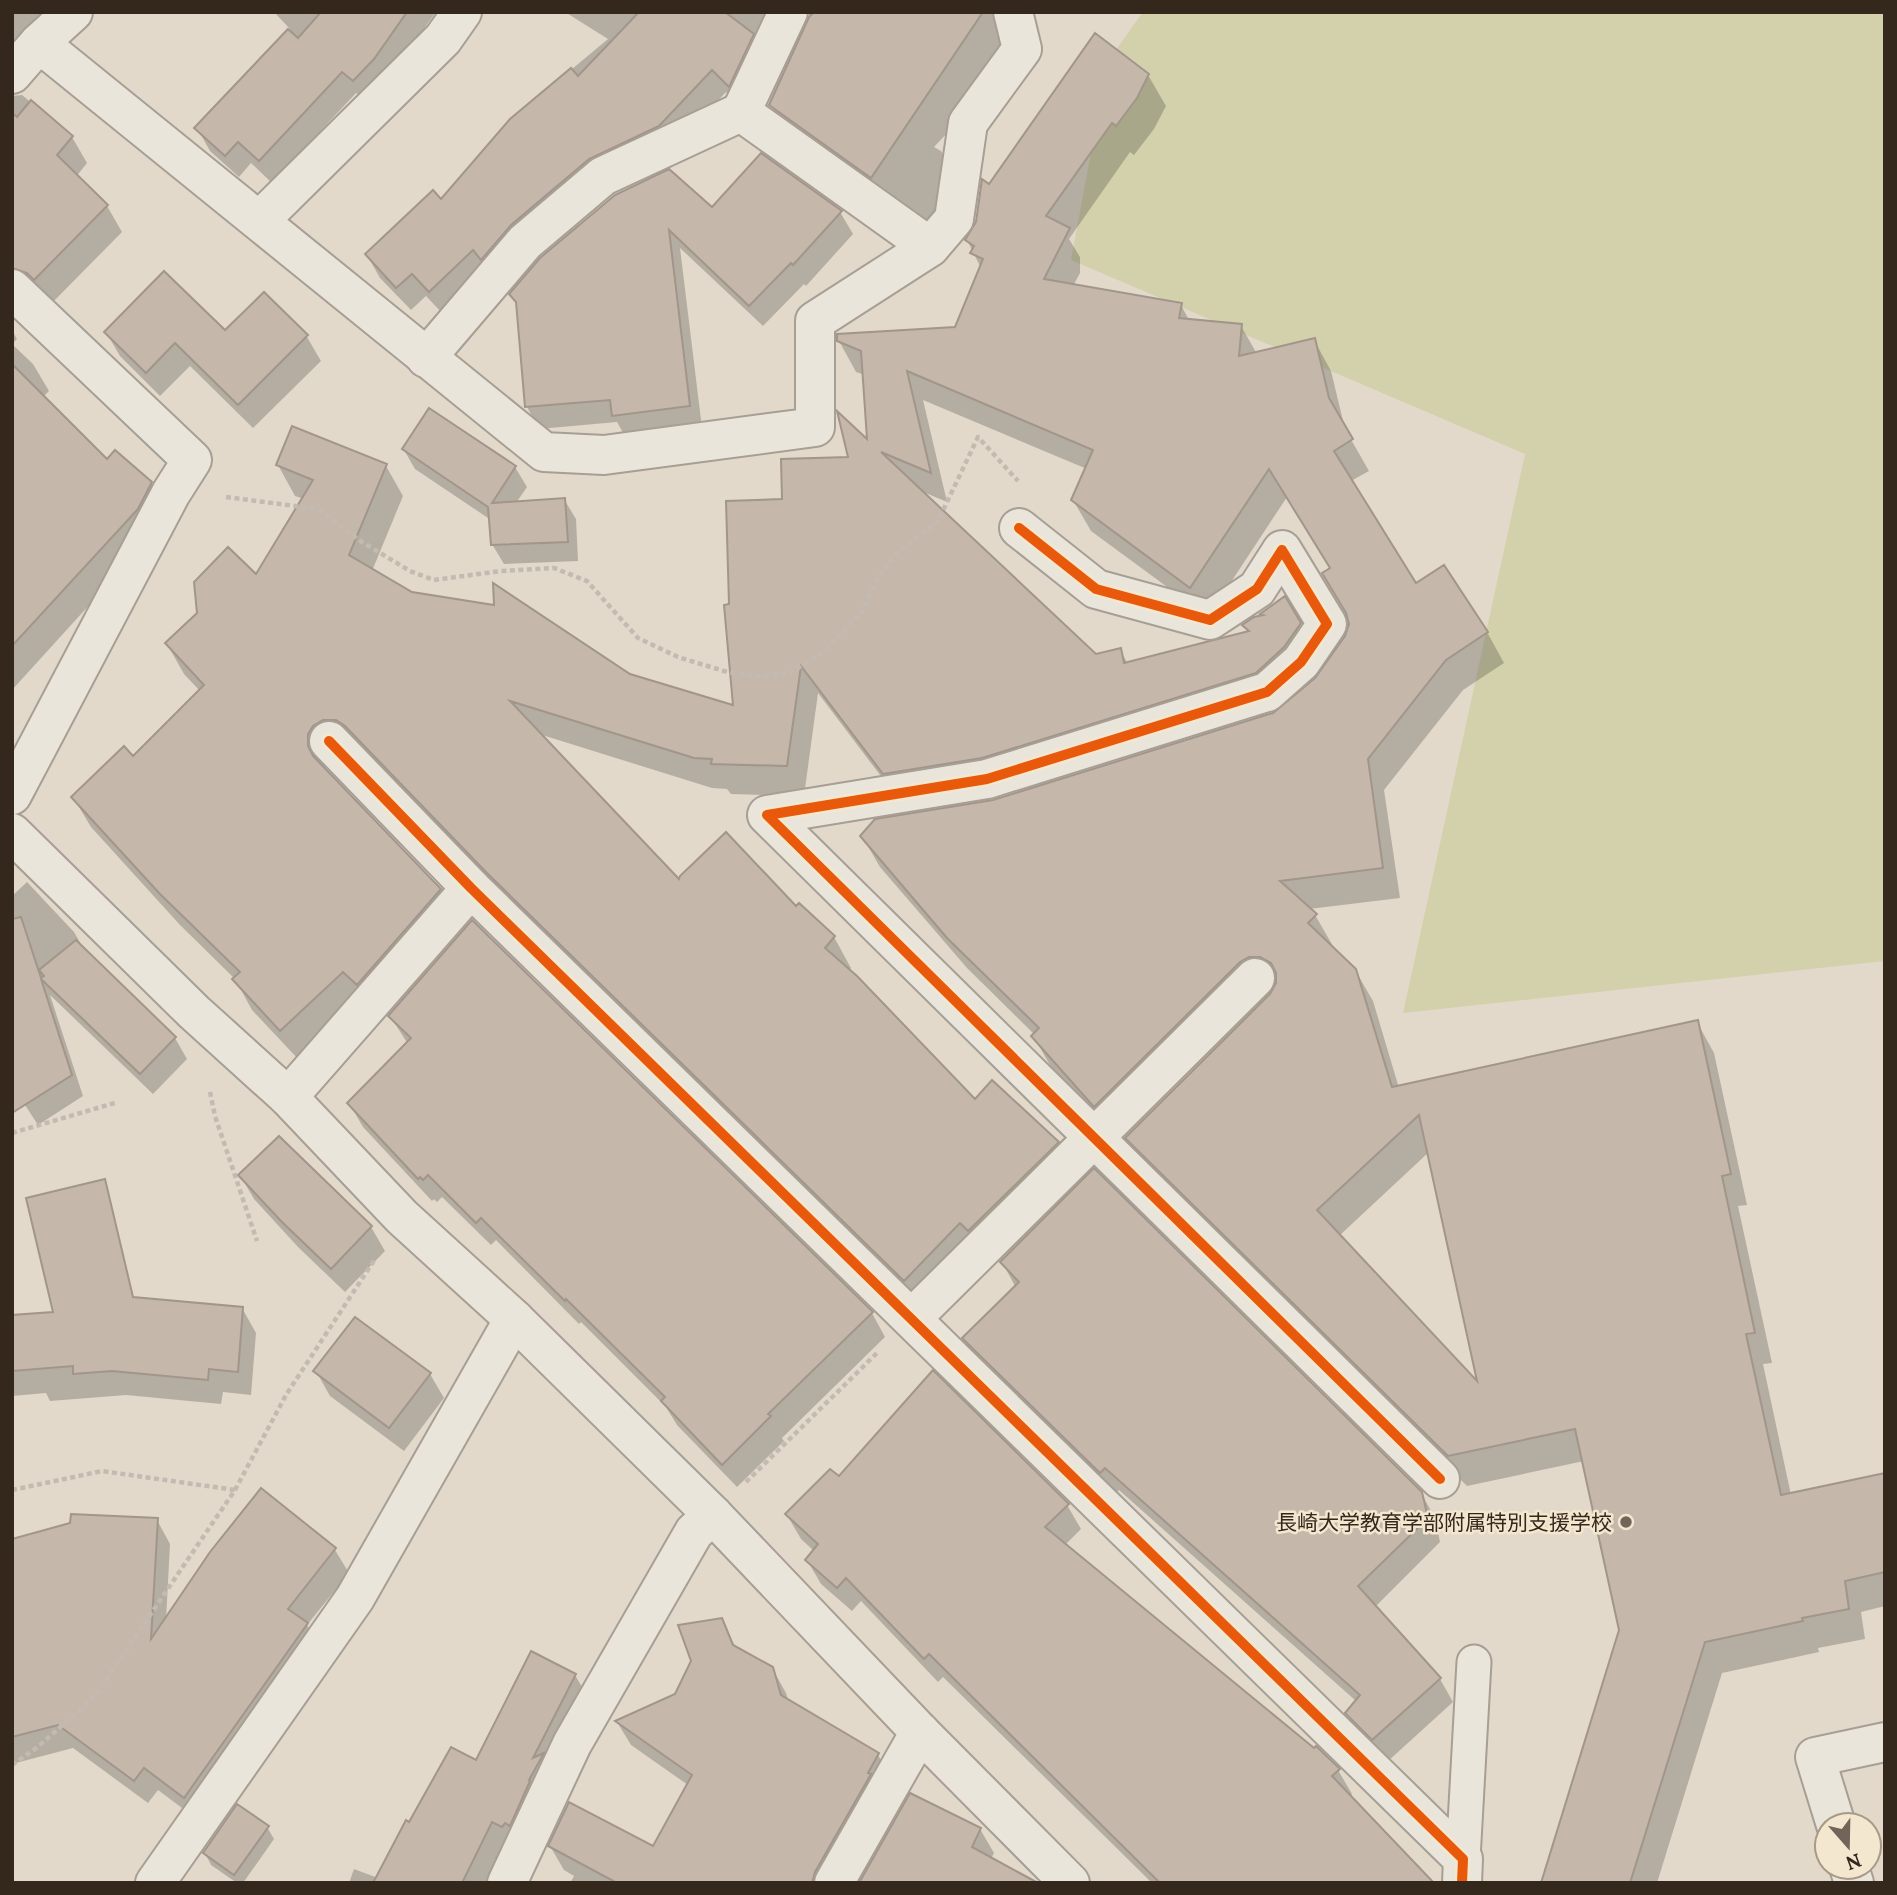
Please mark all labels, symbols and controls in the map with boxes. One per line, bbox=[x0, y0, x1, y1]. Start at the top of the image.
place label: 長崎大学教育学部附属特別支援学校 bbox=[1276, 1509, 1612, 1536]
marker: 長崎大学教育学部附属特別支援学校 bbox=[1618, 1514, 1634, 1530]
north arrow bbox=[1813, 1811, 1883, 1881]
text: N bbox=[1843, 1848, 1865, 1876]

